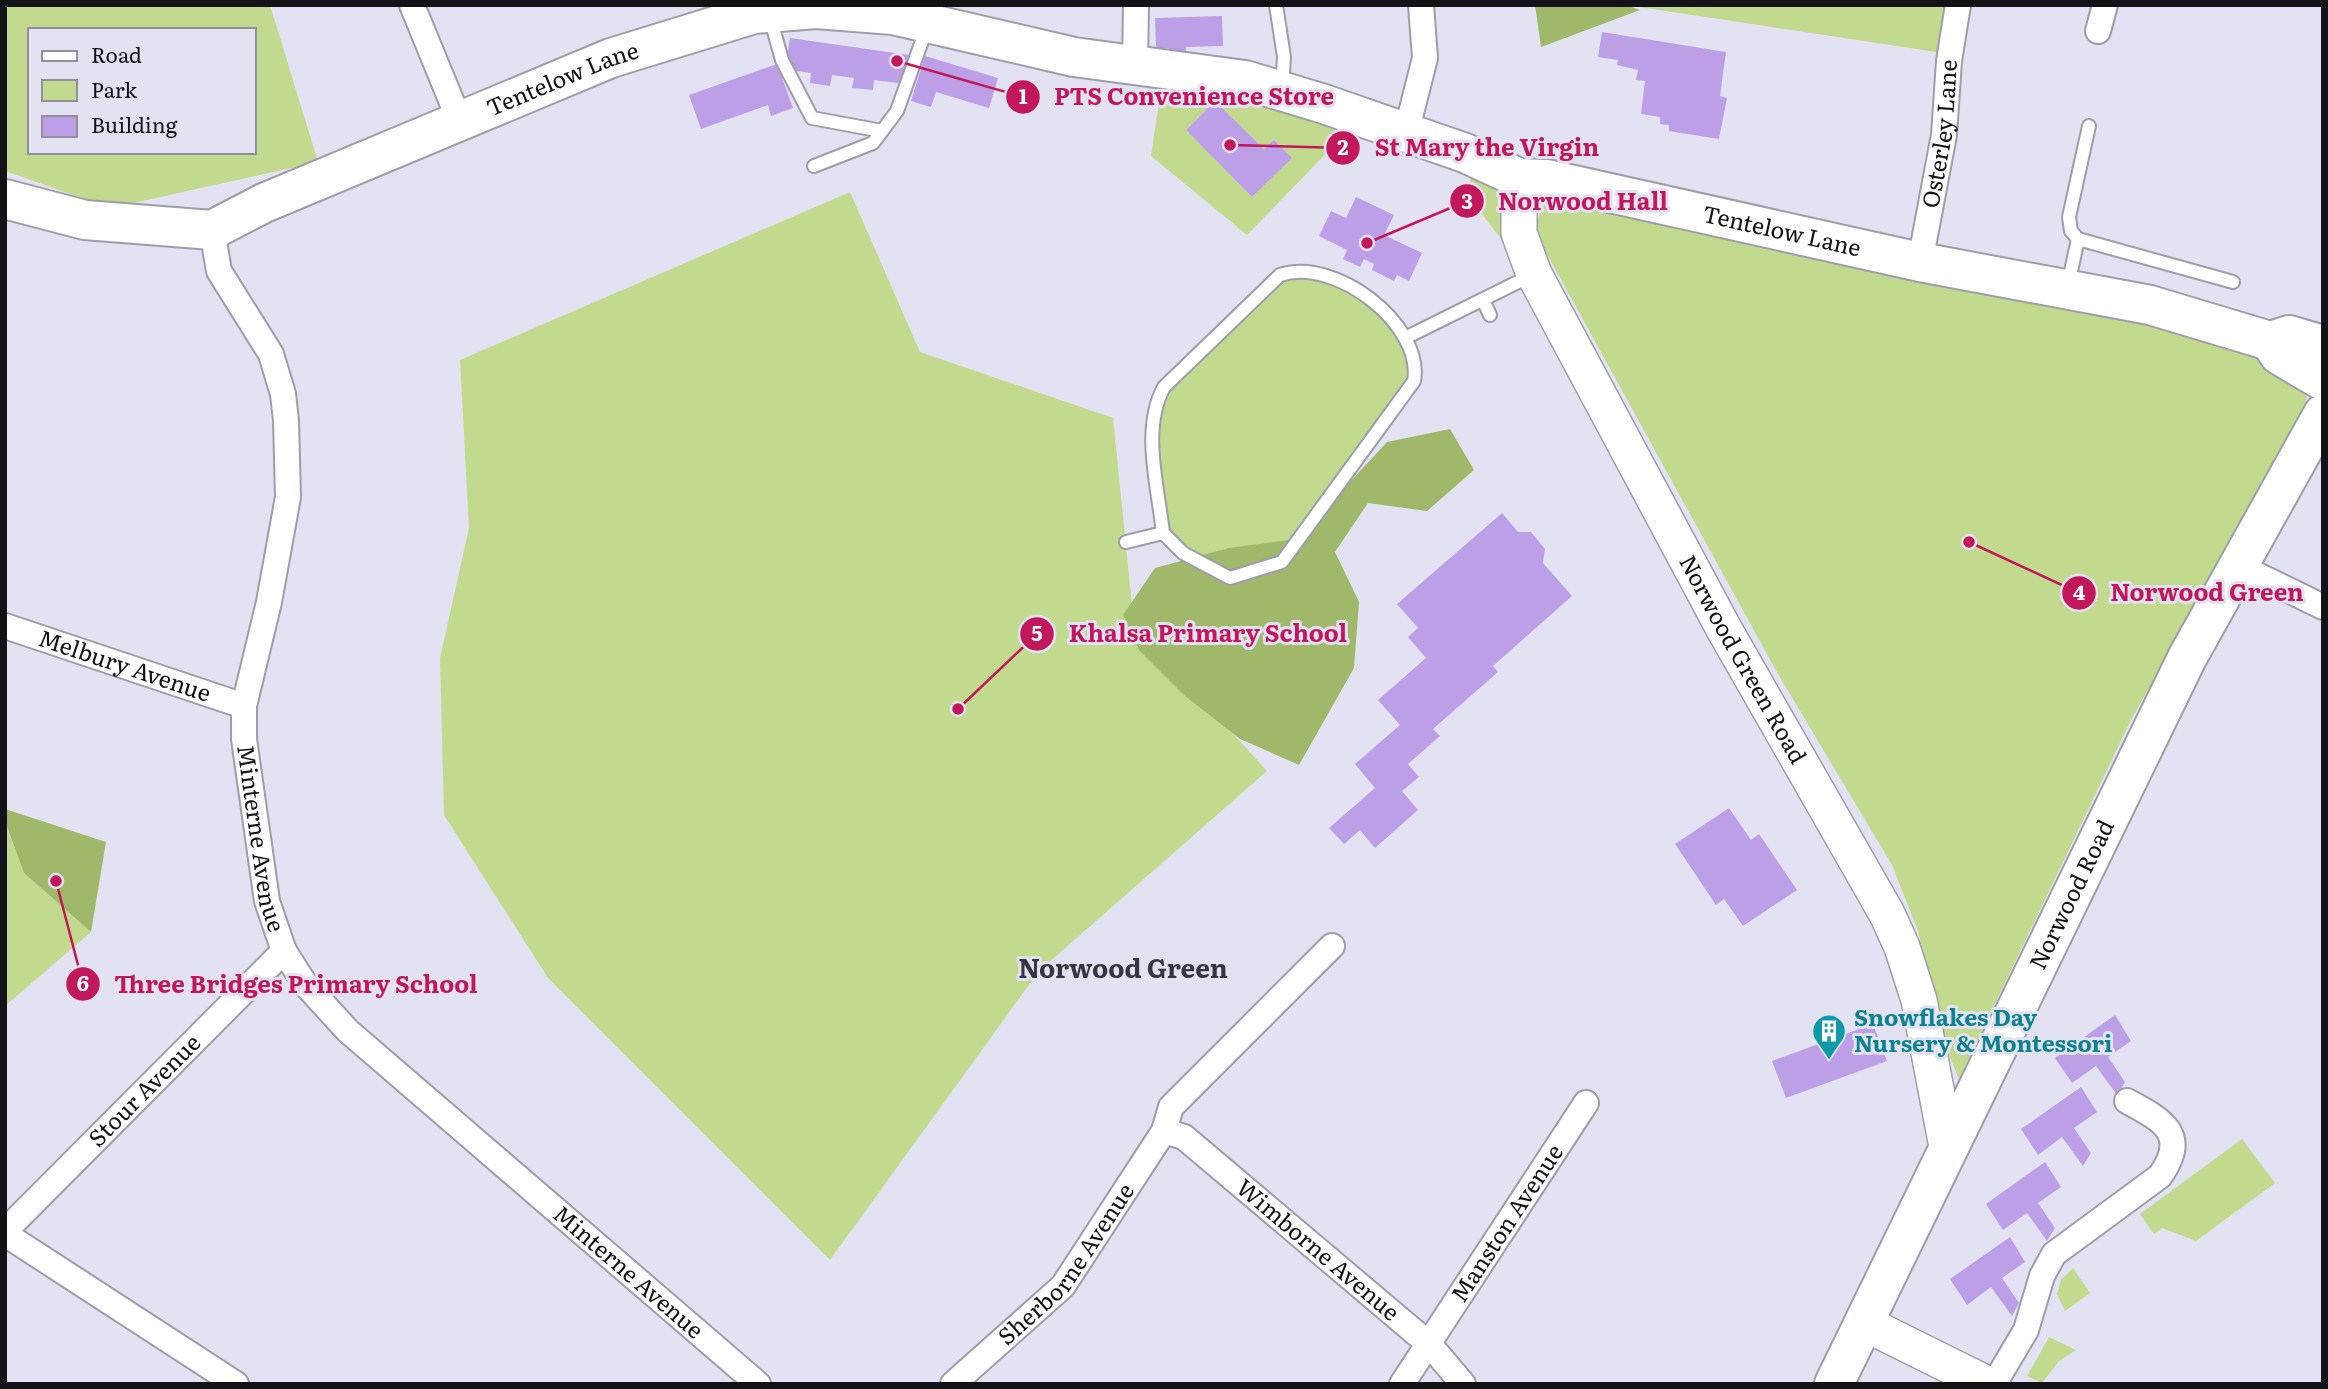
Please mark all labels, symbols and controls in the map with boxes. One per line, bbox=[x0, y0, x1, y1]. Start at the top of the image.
legend bbox=[28, 28, 256, 154]
street label: Tentelow Lane bbox=[481, 32, 642, 123]
text: Road bbox=[91, 38, 142, 69]
street label: Osterley Lane bbox=[1912, 58, 1964, 211]
text: Park bbox=[91, 73, 137, 104]
callout: PTS Convenience Store bbox=[1005, 74, 1348, 119]
text: PTS Convenience Store bbox=[1054, 77, 1334, 112]
text: 1 bbox=[1019, 79, 1028, 110]
text: Building bbox=[91, 108, 178, 139]
callout: St Mary the Virgin bbox=[1325, 126, 1613, 171]
text: St Mary the Virgin bbox=[1375, 128, 1600, 163]
text: 2 bbox=[1337, 130, 1349, 161]
callout: Norwood Hall bbox=[1449, 179, 1682, 224]
text: Norwood Hall bbox=[1498, 182, 1668, 217]
text: 3 bbox=[1461, 184, 1473, 215]
street label: Tentelow Lane bbox=[1700, 195, 1865, 263]
street label: Norwood Green Road bbox=[1672, 548, 1816, 769]
callout: Norwood Green bbox=[2061, 570, 2317, 615]
text: Norwood Green bbox=[2110, 573, 2304, 608]
text: 4 bbox=[2073, 575, 2086, 606]
callout: Khalsa Primary School bbox=[1020, 611, 1361, 656]
text: Khalsa Primary School bbox=[1069, 614, 1348, 649]
text: 5 bbox=[1031, 616, 1043, 647]
street label: Melbury Avenue bbox=[34, 619, 216, 709]
street label: Minterne Avenue bbox=[230, 742, 295, 936]
street label: Norwood Road bbox=[2019, 813, 2121, 975]
district label: Norwood Green bbox=[1018, 947, 1228, 986]
callout: Three Bridges Primary School bbox=[65, 962, 492, 1007]
text: Three Bridges Primary School bbox=[114, 965, 478, 1000]
text: 6 bbox=[77, 966, 89, 997]
place label: Snowflakes Day Nursery & Montessori bbox=[1854, 999, 2112, 1059]
building icon: Snowflakes Day Nursery & Montessori bbox=[1810, 1012, 1848, 1061]
street label: Stour Avenue bbox=[79, 1025, 207, 1153]
street label: Manston Avenue bbox=[1441, 1136, 1570, 1308]
street label: Wimborne Avenue bbox=[1230, 1170, 1408, 1328]
street label: Sherborne Avenue bbox=[989, 1175, 1141, 1352]
street label: Minterne Avenue bbox=[547, 1196, 712, 1345]

